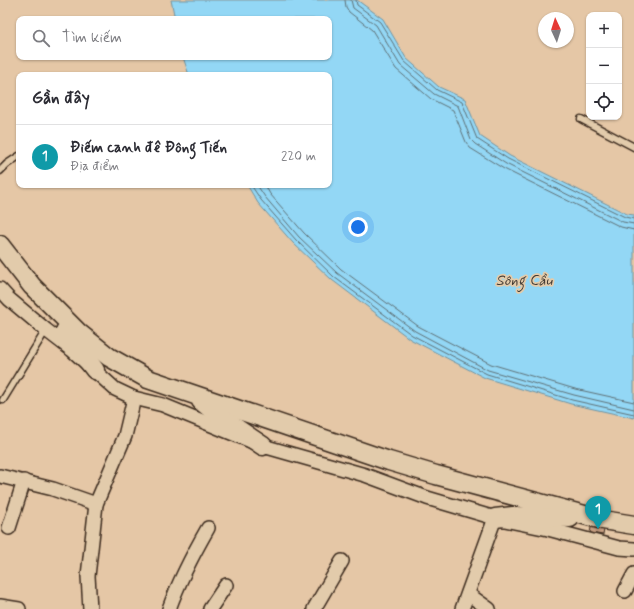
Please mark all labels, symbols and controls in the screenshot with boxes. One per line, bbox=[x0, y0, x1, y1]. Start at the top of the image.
north arrow bbox=[538, 12, 574, 48]
map controls bbox=[586, 12, 622, 120]
button: + bbox=[586, 12, 622, 48]
search box bbox=[16, 16, 332, 60]
icon: search bbox=[30, 27, 52, 49]
text: Tìm kiếm bbox=[62, 28, 122, 48]
button: − bbox=[586, 48, 622, 84]
button: locate bbox=[586, 84, 622, 120]
text: Gần đây bbox=[32, 87, 90, 109]
text: Điếm canh đê Đông Tiến bbox=[70, 138, 227, 158]
text: 1 bbox=[42, 148, 48, 165]
text: 220 m bbox=[281, 148, 316, 165]
text: Địa điểm bbox=[70, 158, 119, 175]
your location bbox=[348, 217, 368, 237]
water label: Sông Cầu bbox=[496, 271, 553, 293]
pin: 1 bbox=[585, 496, 611, 529]

